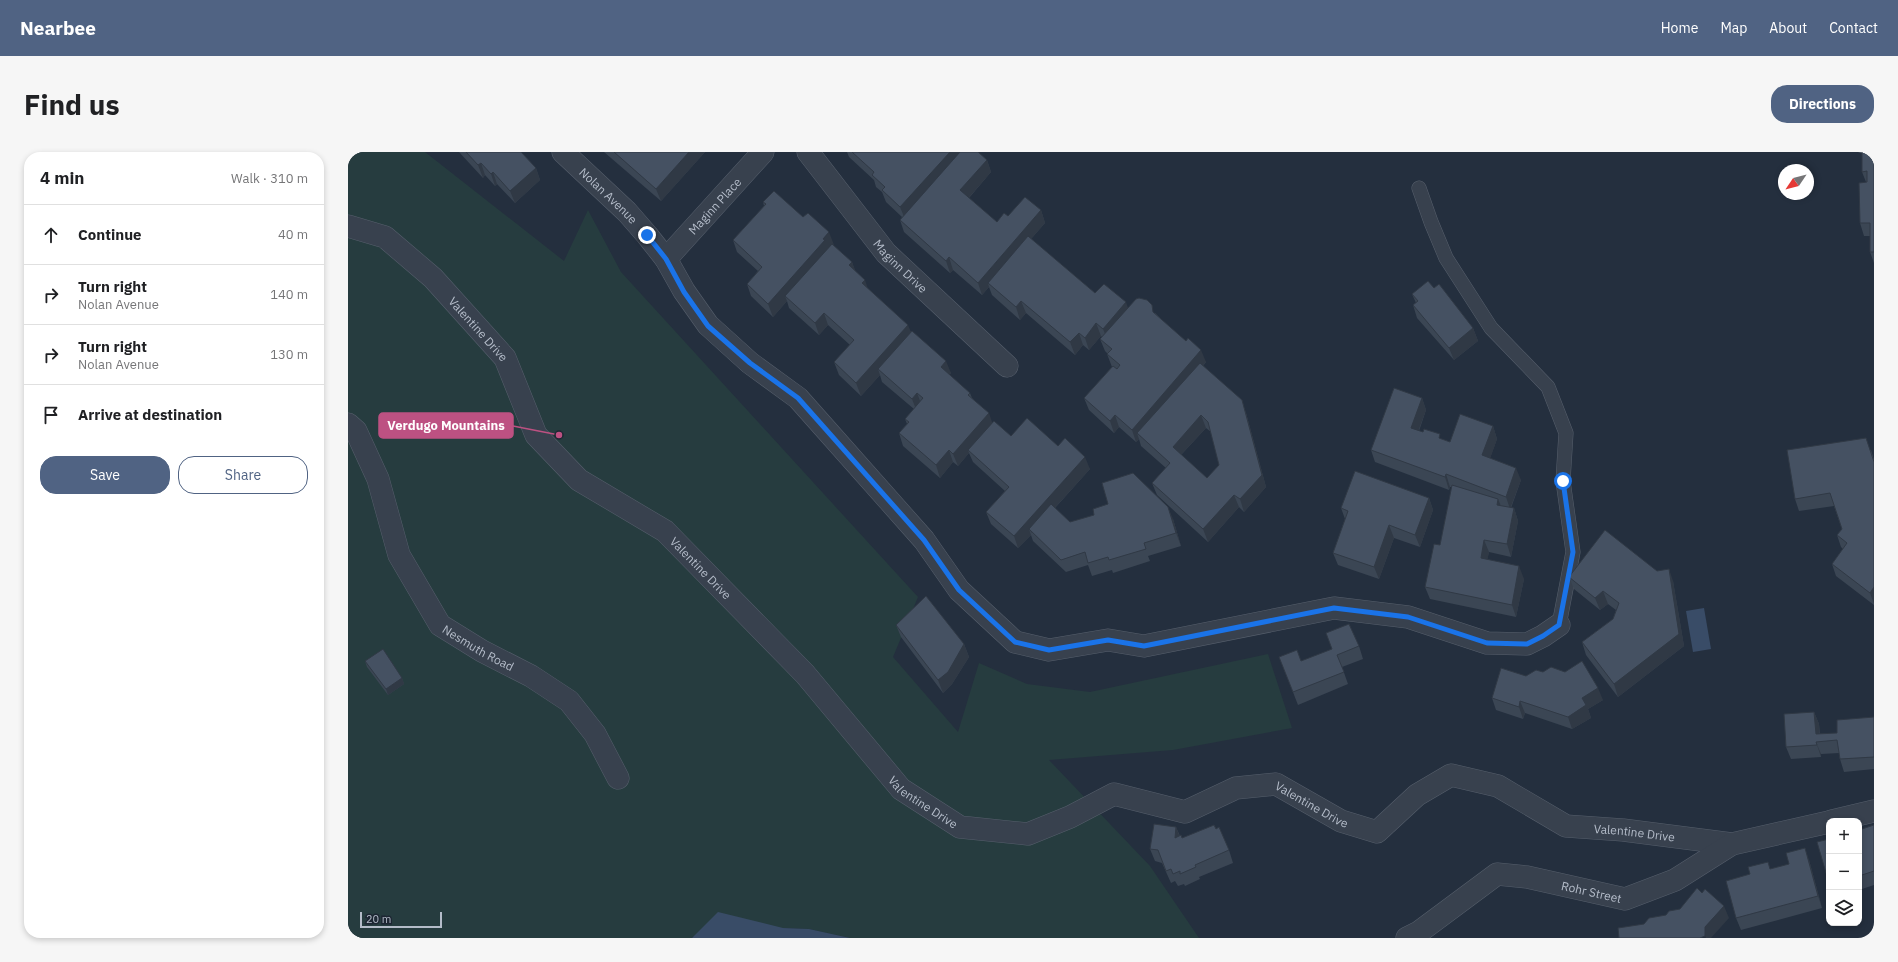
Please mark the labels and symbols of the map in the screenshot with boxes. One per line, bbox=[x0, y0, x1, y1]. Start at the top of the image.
street label: Nolan Avenue bbox=[577, 164, 641, 227]
north arrow bbox=[1778, 164, 1814, 200]
street label: Maginn Place bbox=[685, 174, 744, 237]
route end bbox=[638, 226, 656, 244]
street label: Maginn Drive bbox=[871, 236, 931, 296]
street label: Valentine Drive bbox=[446, 293, 512, 364]
callout: Verdugo Mountains bbox=[379, 413, 513, 438]
text: Verdugo Mountains bbox=[387, 417, 505, 434]
route start bbox=[1554, 472, 1572, 490]
street label: Valentine Drive bbox=[667, 533, 735, 602]
street label: Nesmuth Road bbox=[440, 621, 517, 674]
street label: Valentine Drive bbox=[885, 772, 961, 831]
street label: Valentine Drive bbox=[1273, 778, 1350, 830]
street label: Valentine Drive bbox=[1593, 820, 1676, 844]
street label: Rohr Street bbox=[1560, 877, 1623, 906]
scale bar bbox=[360, 910, 442, 929]

